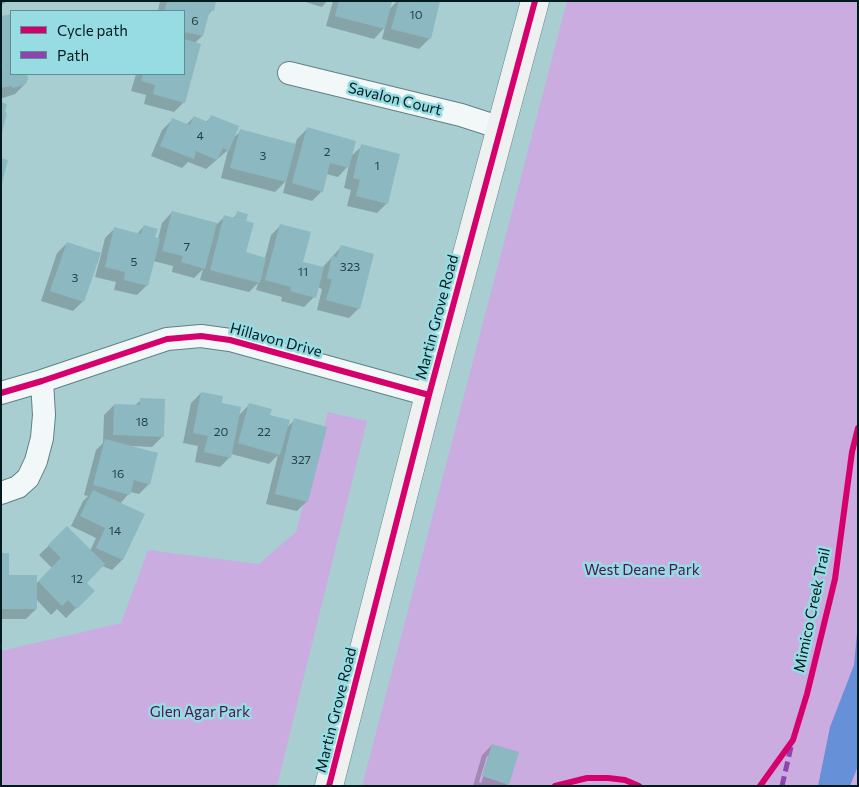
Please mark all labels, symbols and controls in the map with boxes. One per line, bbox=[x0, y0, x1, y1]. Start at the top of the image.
house number: 10 bbox=[410, 8, 422, 22]
legend bbox=[10, 10, 185, 75]
house number: 6 bbox=[191, 14, 199, 28]
text: Cycle path bbox=[57, 21, 128, 39]
text: Path bbox=[57, 46, 89, 64]
street label: Savalon Court bbox=[346, 79, 444, 119]
house number: 4 bbox=[196, 129, 204, 143]
house number: 2 bbox=[324, 145, 330, 159]
house number: 3 bbox=[260, 149, 266, 163]
house number: 1 bbox=[374, 159, 380, 173]
house number: 7 bbox=[184, 240, 190, 254]
street label: Martin Grove Road bbox=[412, 253, 462, 381]
house number: 5 bbox=[131, 255, 137, 269]
house number: 323 bbox=[340, 260, 360, 274]
house number: 11 bbox=[298, 265, 308, 279]
house number: 3 bbox=[72, 271, 78, 285]
street label: Hillavon Drive bbox=[228, 319, 324, 361]
house number: 18 bbox=[136, 415, 148, 429]
house number: 20 bbox=[214, 425, 228, 439]
house number: 22 bbox=[257, 425, 271, 439]
house number: 327 bbox=[291, 453, 311, 467]
house number: 16 bbox=[112, 467, 124, 481]
house number: 14 bbox=[109, 524, 121, 538]
street label: Mimico Creek Trail bbox=[790, 546, 834, 674]
park label: West Deane Park bbox=[584, 561, 700, 579]
house number: 12 bbox=[71, 572, 83, 586]
street label: Martin Grove Road bbox=[312, 646, 360, 774]
park label: Glen Agar Park bbox=[150, 703, 250, 721]

